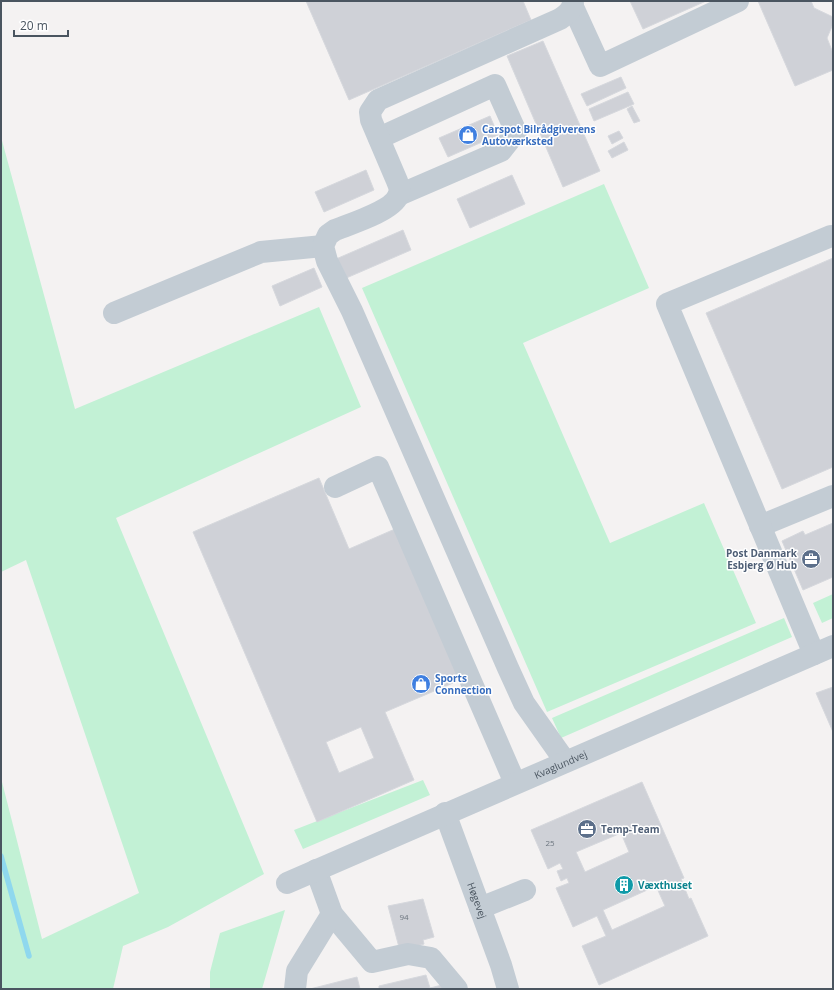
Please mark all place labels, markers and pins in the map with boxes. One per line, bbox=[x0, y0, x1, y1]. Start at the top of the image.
place label: Carspot Bilrådgiverens Autoværksted bbox=[482, 122, 595, 148]
shop icon: Carspot Bilrådgiverens Autoværksted bbox=[457, 124, 479, 146]
place label: Post Danmark Esbjerg Ø Hub bbox=[726, 546, 798, 572]
office icon: Post Danmark Esbjerg Ø Hub bbox=[800, 548, 822, 570]
place label: Sports Connection bbox=[435, 671, 492, 697]
shop icon: Sports Connection bbox=[410, 673, 432, 695]
office icon: Temp-Team bbox=[576, 818, 598, 840]
place label: Temp-Team bbox=[601, 822, 660, 836]
building icon: Væxthuset bbox=[613, 874, 635, 896]
place label: Væxthuset bbox=[638, 878, 693, 892]

